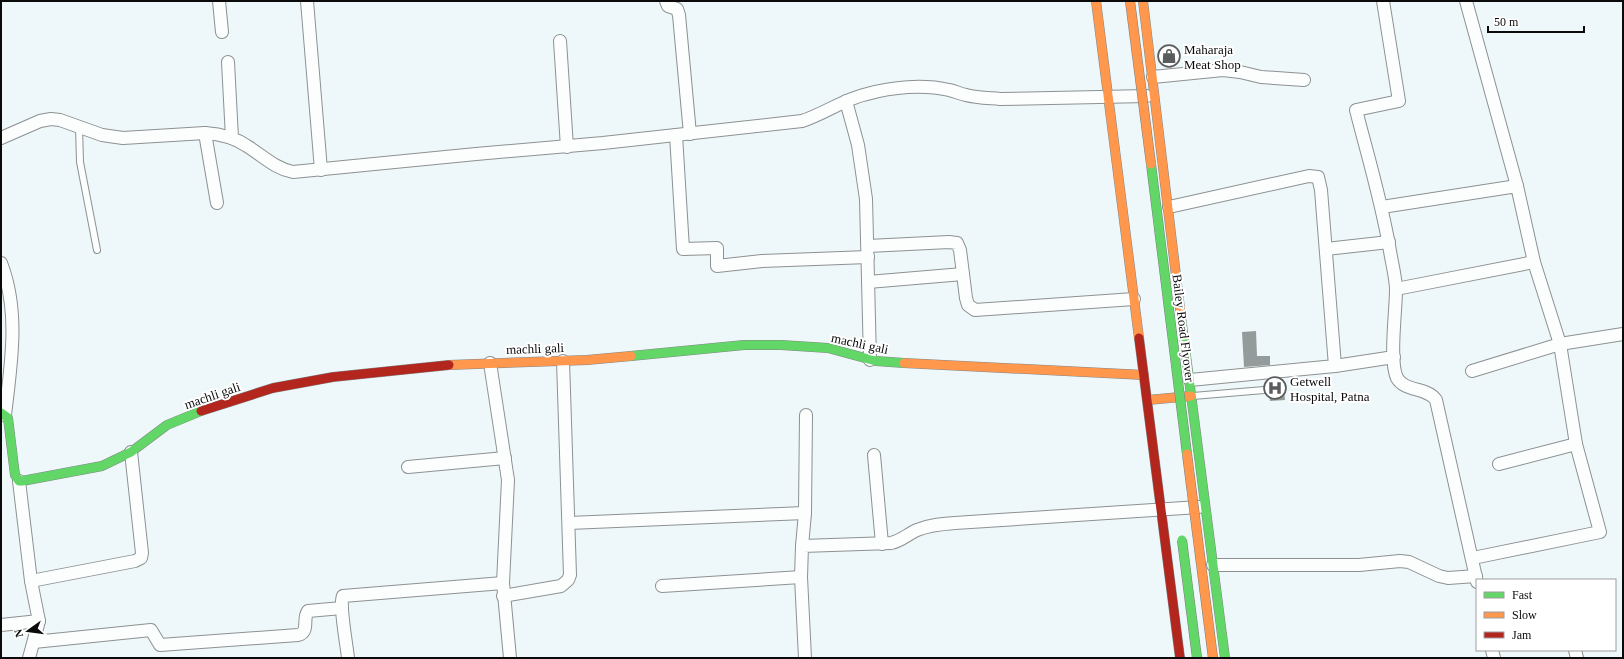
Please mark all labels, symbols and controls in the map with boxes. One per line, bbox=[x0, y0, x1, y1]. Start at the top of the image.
scale bar bbox=[1488, 8, 1584, 34]
text: 50 m bbox=[1494, 15, 1519, 29]
place label: Maharaja Meat Shop bbox=[1184, 42, 1241, 72]
shop icon: Maharaja Meat Shop bbox=[1156, 43, 1182, 69]
street label: Bailey Road Flyover bbox=[1169, 273, 1198, 383]
street label: machli gali bbox=[830, 330, 890, 357]
street label: machli gali bbox=[506, 340, 565, 357]
place label: Getwell Hospital, Patna bbox=[1290, 374, 1370, 404]
hospital icon: Getwell Hospital, Patna bbox=[1262, 375, 1288, 401]
street label: machli gali bbox=[182, 379, 242, 412]
legend bbox=[1476, 579, 1616, 651]
text: Fast bbox=[1512, 588, 1533, 602]
text: Slow bbox=[1512, 608, 1537, 622]
north arrow bbox=[8, 611, 48, 651]
text: N bbox=[12, 628, 25, 639]
text: Jam bbox=[1512, 628, 1532, 642]

